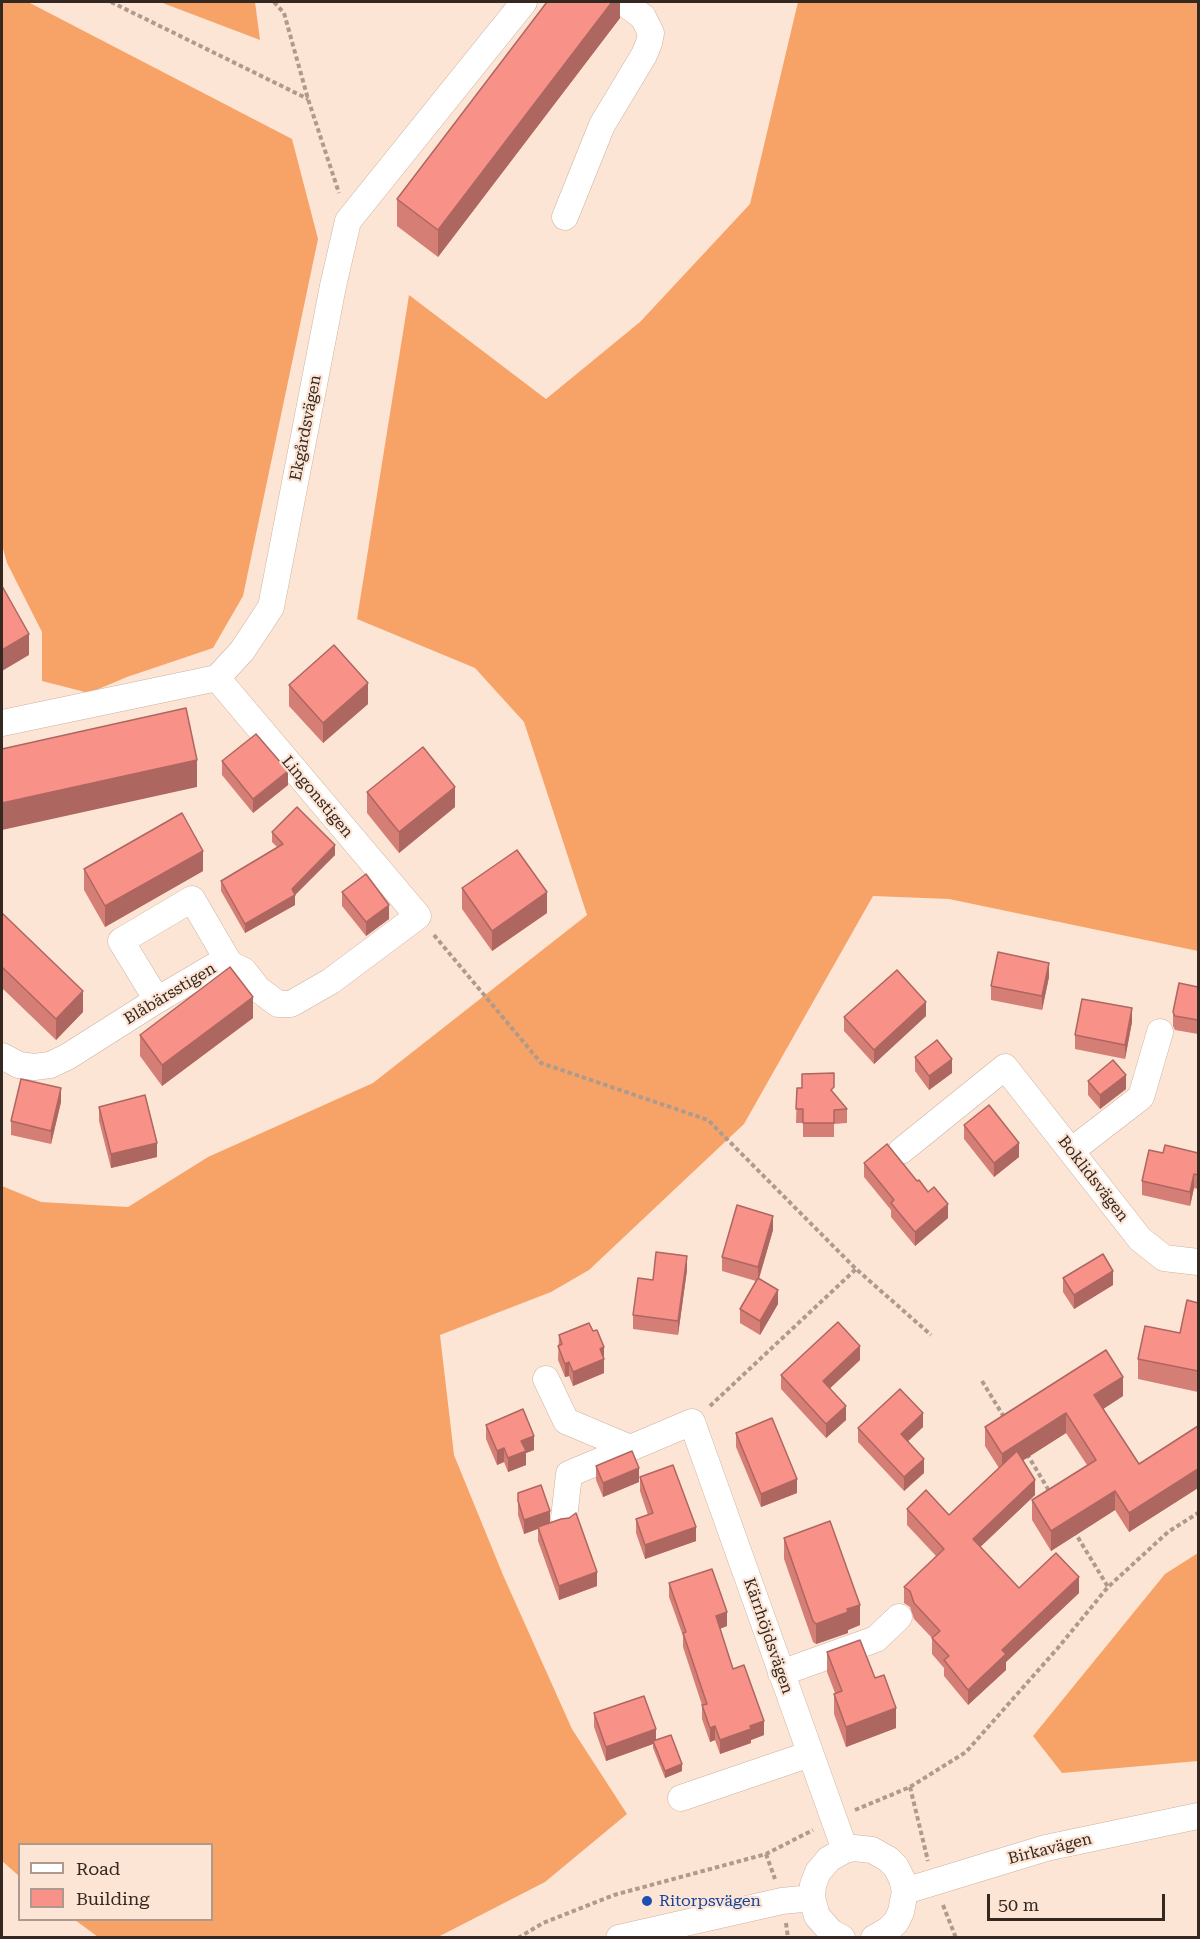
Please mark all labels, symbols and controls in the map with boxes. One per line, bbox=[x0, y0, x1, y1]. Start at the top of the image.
street label: Ekgårdsvägen bbox=[286, 374, 326, 482]
street label: Lingonstigen bbox=[277, 752, 357, 842]
street label: Blåbärsstigen bbox=[121, 959, 219, 1029]
street label: Boklidsvägen bbox=[1054, 1132, 1132, 1226]
street label: Kärrhöjdsvägen bbox=[739, 1576, 797, 1696]
street label: Birkavägen bbox=[1006, 1829, 1094, 1869]
legend bbox=[18, 1843, 213, 1921]
text: Road bbox=[76, 1858, 120, 1879]
scale bar bbox=[990, 1882, 1168, 1920]
text: Building bbox=[76, 1888, 150, 1909]
place label: Ritorpsvägen bbox=[659, 1891, 761, 1911]
marker: Ritorpsvägen bbox=[640, 1894, 654, 1908]
text: 50 m bbox=[998, 1894, 1039, 1915]

